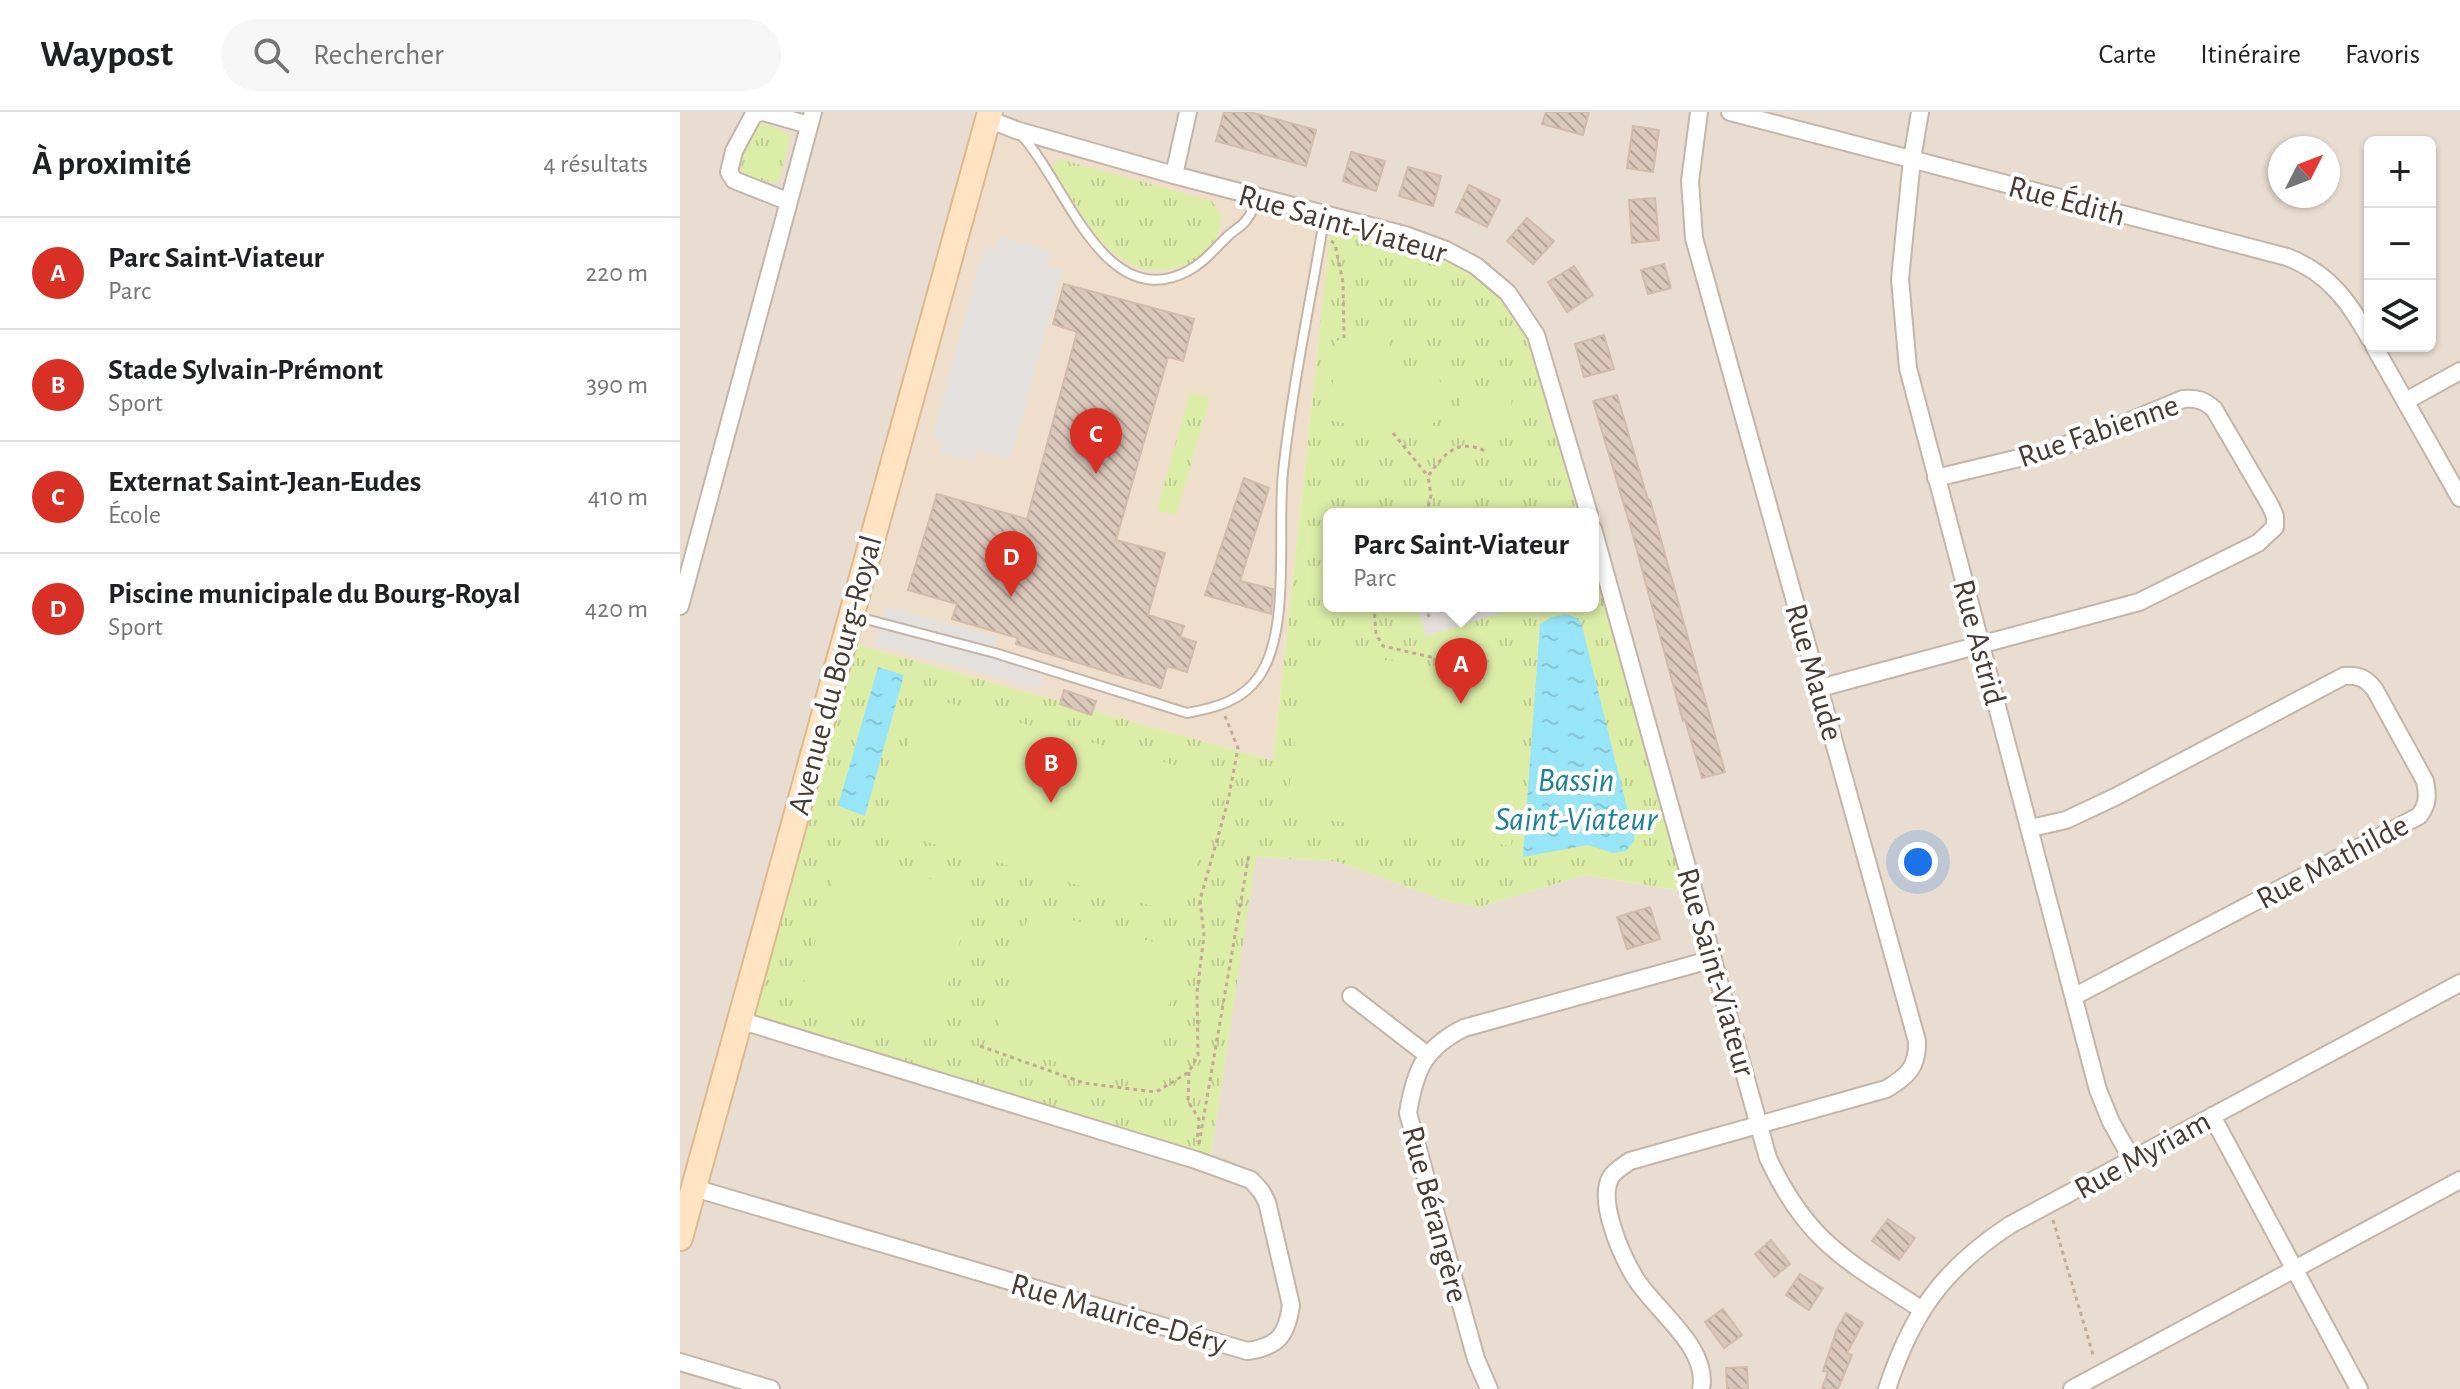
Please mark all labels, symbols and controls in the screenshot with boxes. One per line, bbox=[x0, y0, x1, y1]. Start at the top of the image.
search box bbox=[221, 19, 781, 91]
icon: search bbox=[249, 33, 293, 77]
text: Waypost bbox=[40, 36, 173, 74]
text: Rechercher bbox=[313, 40, 444, 70]
text: Carte bbox=[2099, 41, 2156, 69]
text: Itinéraire bbox=[2200, 41, 2301, 69]
text: Favoris bbox=[2345, 41, 2420, 69]
north arrow bbox=[2268, 136, 2340, 208]
map controls bbox=[2364, 136, 2436, 352]
button: + bbox=[2364, 136, 2436, 208]
text: À proximité bbox=[32, 147, 191, 181]
text: 4 résultats bbox=[543, 151, 648, 177]
street label: Rue Édith bbox=[2005, 167, 2129, 232]
street label: Rue Saint-Viateur bbox=[1235, 179, 1451, 269]
button: − bbox=[2364, 208, 2436, 280]
text: Parc Saint-Viateur bbox=[108, 243, 324, 273]
text: A bbox=[50, 260, 66, 286]
text: 220 m bbox=[586, 260, 648, 286]
text: Parc bbox=[108, 278, 151, 304]
button: layers bbox=[2364, 280, 2436, 352]
text: Stade Sylvain-Prémont bbox=[108, 355, 383, 385]
text: B bbox=[50, 372, 66, 398]
text: 390 m bbox=[586, 372, 648, 398]
street label: Rue Fabienne bbox=[2014, 389, 2183, 473]
text: Sport bbox=[108, 390, 163, 416]
pin: C bbox=[1070, 408, 1122, 474]
text: Externat Saint-Jean-Eudes bbox=[108, 467, 421, 497]
text: C bbox=[51, 484, 65, 510]
text: 410 m bbox=[588, 484, 648, 510]
text: École bbox=[108, 502, 161, 528]
popup bbox=[1323, 508, 1599, 612]
text: Parc Saint-Viateur bbox=[1353, 530, 1569, 560]
pin: D bbox=[985, 531, 1037, 597]
street label: Avenue du Bourg-Royal bbox=[782, 532, 888, 818]
text: Parc bbox=[1353, 565, 1396, 591]
street label: Rue Astrid bbox=[1947, 576, 2011, 709]
text: Piscine municipale du Bourg-Royal bbox=[108, 579, 521, 609]
text: D bbox=[49, 596, 67, 622]
text: 420 m bbox=[585, 596, 648, 622]
street label: Rue Maude bbox=[1779, 600, 1849, 744]
text: Sport bbox=[108, 614, 163, 640]
pin: A bbox=[1435, 638, 1487, 704]
pin: B bbox=[1025, 737, 1077, 803]
water label: Bassin Saint-Viateur bbox=[1495, 764, 1658, 837]
street label: Rue Mathilde bbox=[2251, 809, 2414, 915]
your location bbox=[1898, 842, 1938, 882]
street label: Rue Saint-Viateur bbox=[1671, 864, 1761, 1081]
street label: Rue Myriam bbox=[2069, 1105, 2216, 1205]
street label: Rue Bérangère bbox=[1396, 1122, 1474, 1306]
street label: Rue Maurice-Déry bbox=[1007, 1268, 1231, 1360]

